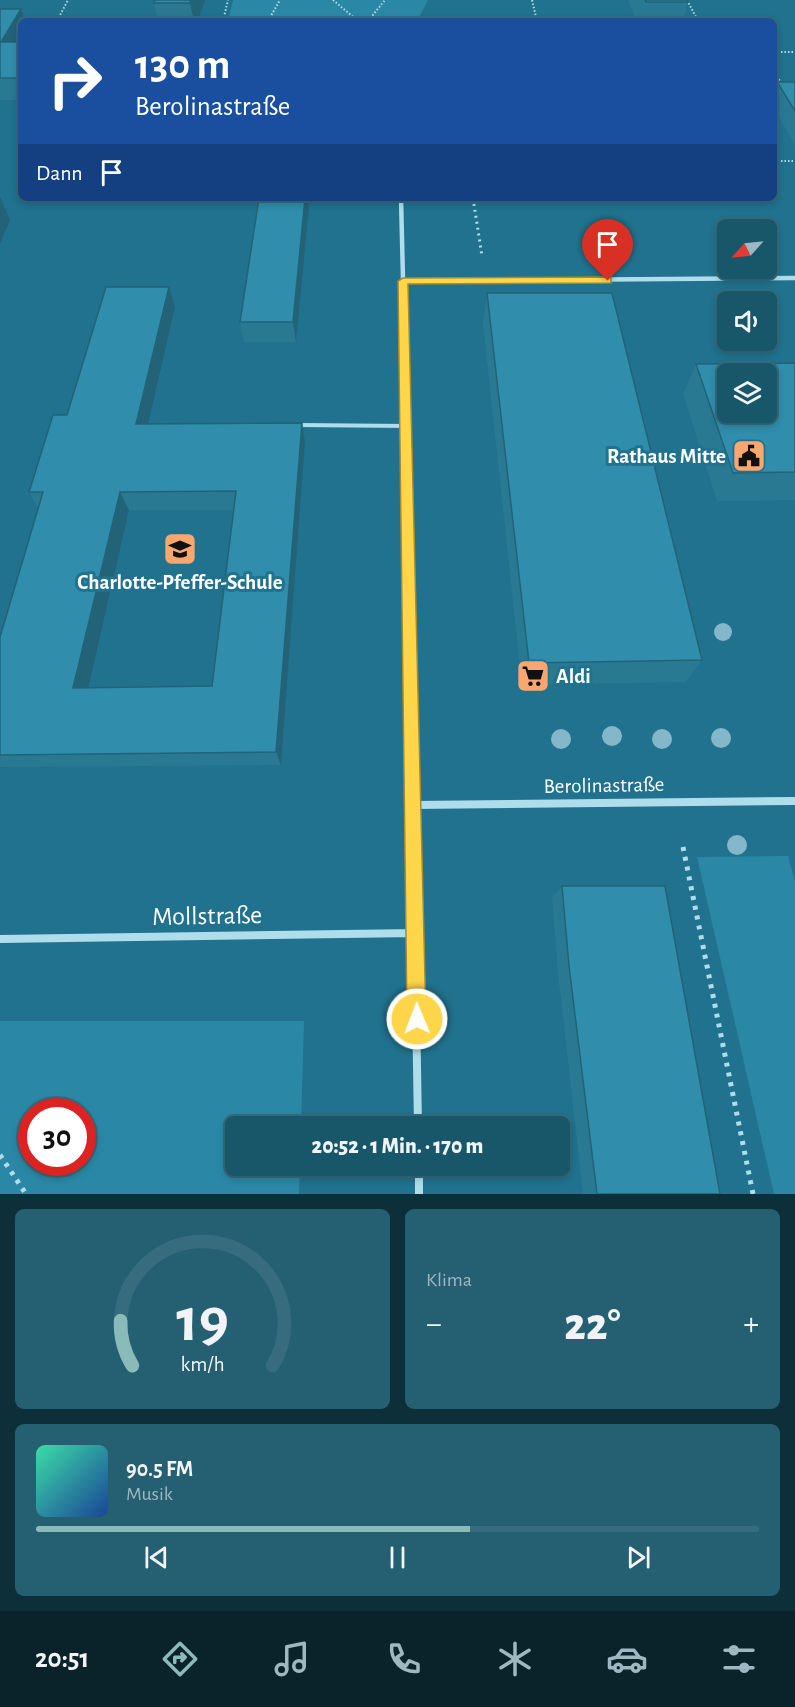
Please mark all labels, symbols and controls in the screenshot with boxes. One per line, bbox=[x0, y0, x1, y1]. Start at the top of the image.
icon: right bbox=[36, 42, 114, 120]
text: 130 m bbox=[135, 44, 230, 86]
text: Berolinastraße bbox=[135, 93, 290, 120]
icon: arrive bbox=[95, 156, 128, 189]
text: Dann bbox=[36, 162, 83, 184]
pin bbox=[582, 219, 633, 281]
north arrow bbox=[717, 219, 777, 279]
map controls bbox=[717, 219, 777, 423]
icon: arrive bbox=[591, 228, 624, 261]
button: sound bbox=[717, 291, 777, 351]
button: layers bbox=[717, 363, 777, 423]
public building icon: Rathaus Mitte bbox=[731, 438, 767, 474]
place label: Rathaus Mitte bbox=[607, 446, 726, 467]
school or university icon: Charlotte-Pfeffer-Schule bbox=[162, 531, 198, 567]
place label: Charlotte-Pfeffer-Schule bbox=[77, 572, 283, 593]
supermarket icon: Aldi bbox=[515, 658, 551, 694]
place label: Aldi bbox=[556, 666, 591, 687]
street label: Berolinastraße bbox=[543, 774, 665, 797]
street label: Mollstraße bbox=[152, 902, 262, 930]
position arrow bbox=[385, 987, 449, 1051]
speed limit sign: 30 bbox=[18, 1098, 96, 1176]
text: 20:52 · 1 Min. · 170 m bbox=[312, 1135, 483, 1157]
text: Klima bbox=[426, 1270, 472, 1290]
text: 19 bbox=[176, 1290, 229, 1352]
text: 22° bbox=[564, 1303, 621, 1348]
text: − bbox=[426, 1308, 442, 1341]
text: + bbox=[743, 1308, 759, 1341]
text: km/h bbox=[180, 1354, 225, 1375]
text: 90.5 FM bbox=[126, 1458, 193, 1480]
text: Musik bbox=[126, 1484, 173, 1504]
icon: previous bbox=[140, 1541, 173, 1574]
icon: pause bbox=[381, 1541, 414, 1574]
icon: next bbox=[622, 1541, 655, 1574]
icon: directions bbox=[159, 1638, 201, 1680]
icon: music bbox=[271, 1638, 313, 1680]
icon: phone bbox=[383, 1638, 425, 1680]
icon: climate bbox=[494, 1638, 536, 1680]
icon: car bbox=[606, 1638, 648, 1680]
icon: filters bbox=[718, 1638, 760, 1680]
text: 20:51 bbox=[35, 1645, 89, 1672]

